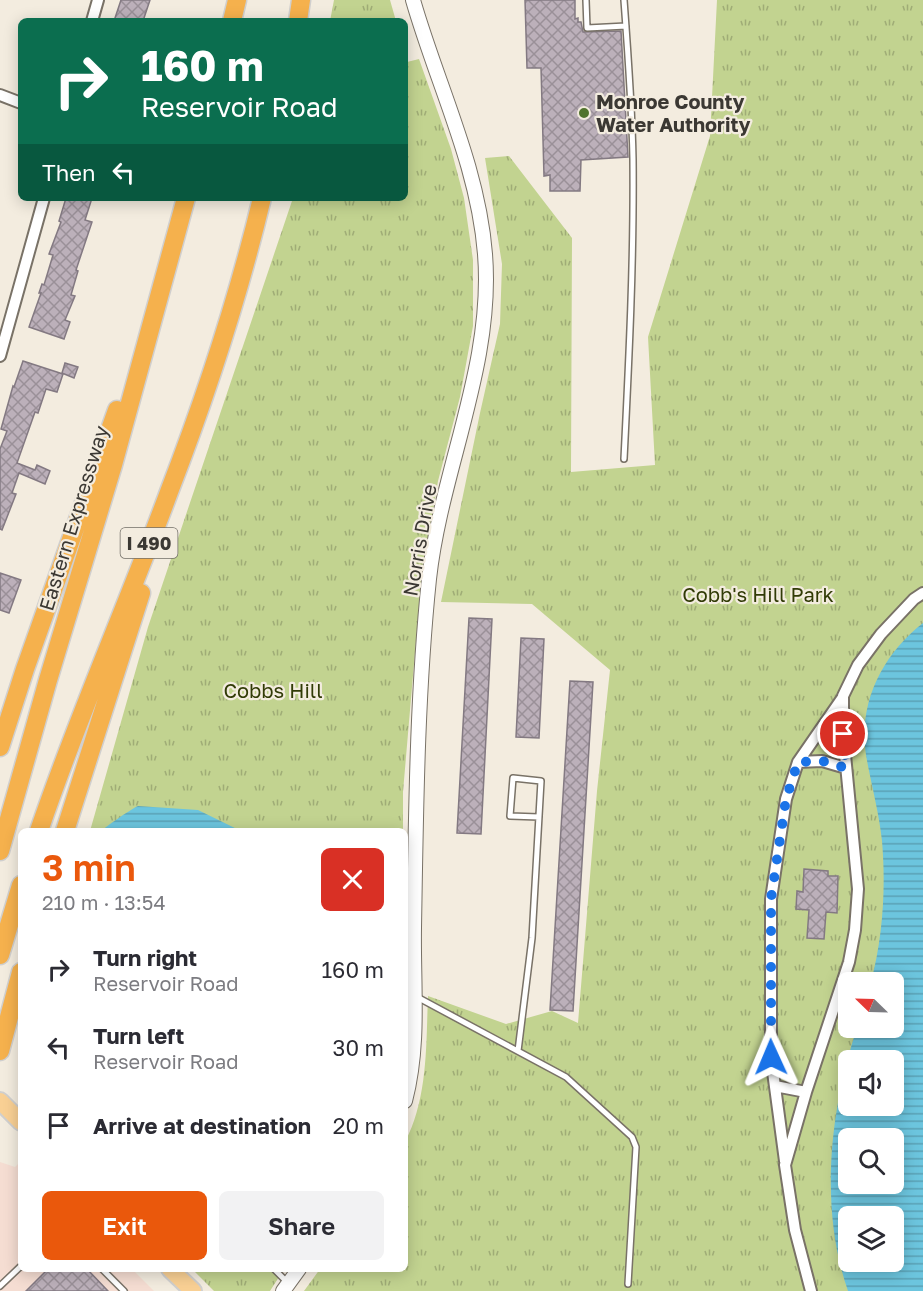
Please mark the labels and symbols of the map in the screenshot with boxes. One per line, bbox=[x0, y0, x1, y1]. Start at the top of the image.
place label: Monroe County Water Authority bbox=[596, 89, 751, 136]
marker: Monroe County Water Authority bbox=[577, 106, 591, 120]
street label: Eastern Expressway bbox=[33, 422, 113, 614]
street label: Norris Drive bbox=[397, 482, 441, 598]
road number: I 490 bbox=[120, 528, 178, 558]
park label: Cobb's Hill Park bbox=[682, 582, 834, 606]
park label: Cobbs Hill bbox=[223, 678, 323, 702]
pin bbox=[817, 708, 868, 759]
north arrow bbox=[838, 972, 904, 1038]
position arrow bbox=[739, 1025, 803, 1089]

